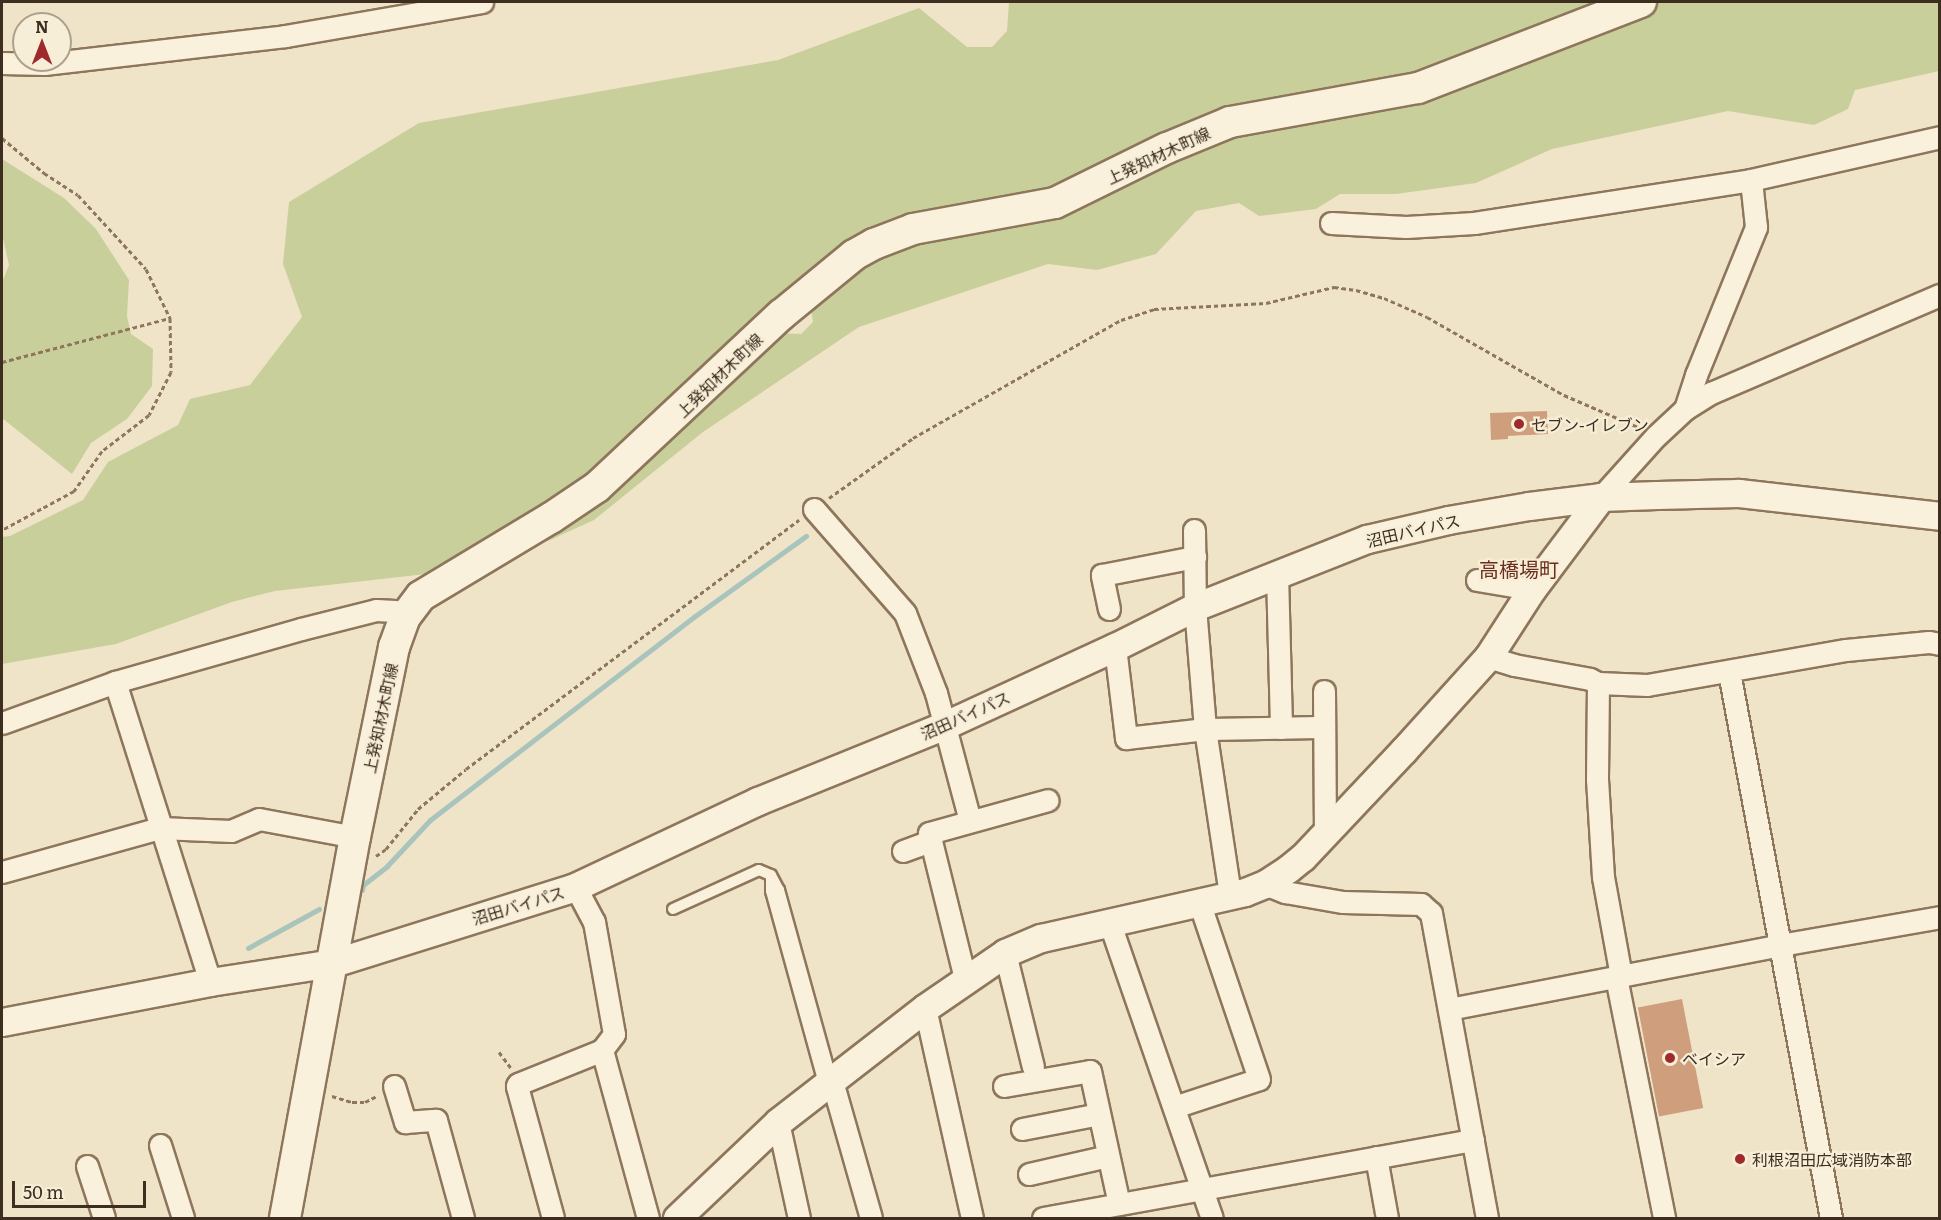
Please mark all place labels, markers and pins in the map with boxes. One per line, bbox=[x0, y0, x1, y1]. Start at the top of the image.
place label: セブン-イレブン bbox=[1531, 414, 1649, 434]
marker: セブン-イレブン bbox=[1512, 417, 1526, 431]
place label: ベイシア bbox=[1682, 1048, 1746, 1068]
marker: ベイシア bbox=[1663, 1051, 1677, 1065]
place label: 利根沼田広域消防本部 bbox=[1752, 1149, 1912, 1169]
marker: 利根沼田広域消防本部 bbox=[1733, 1152, 1747, 1166]

